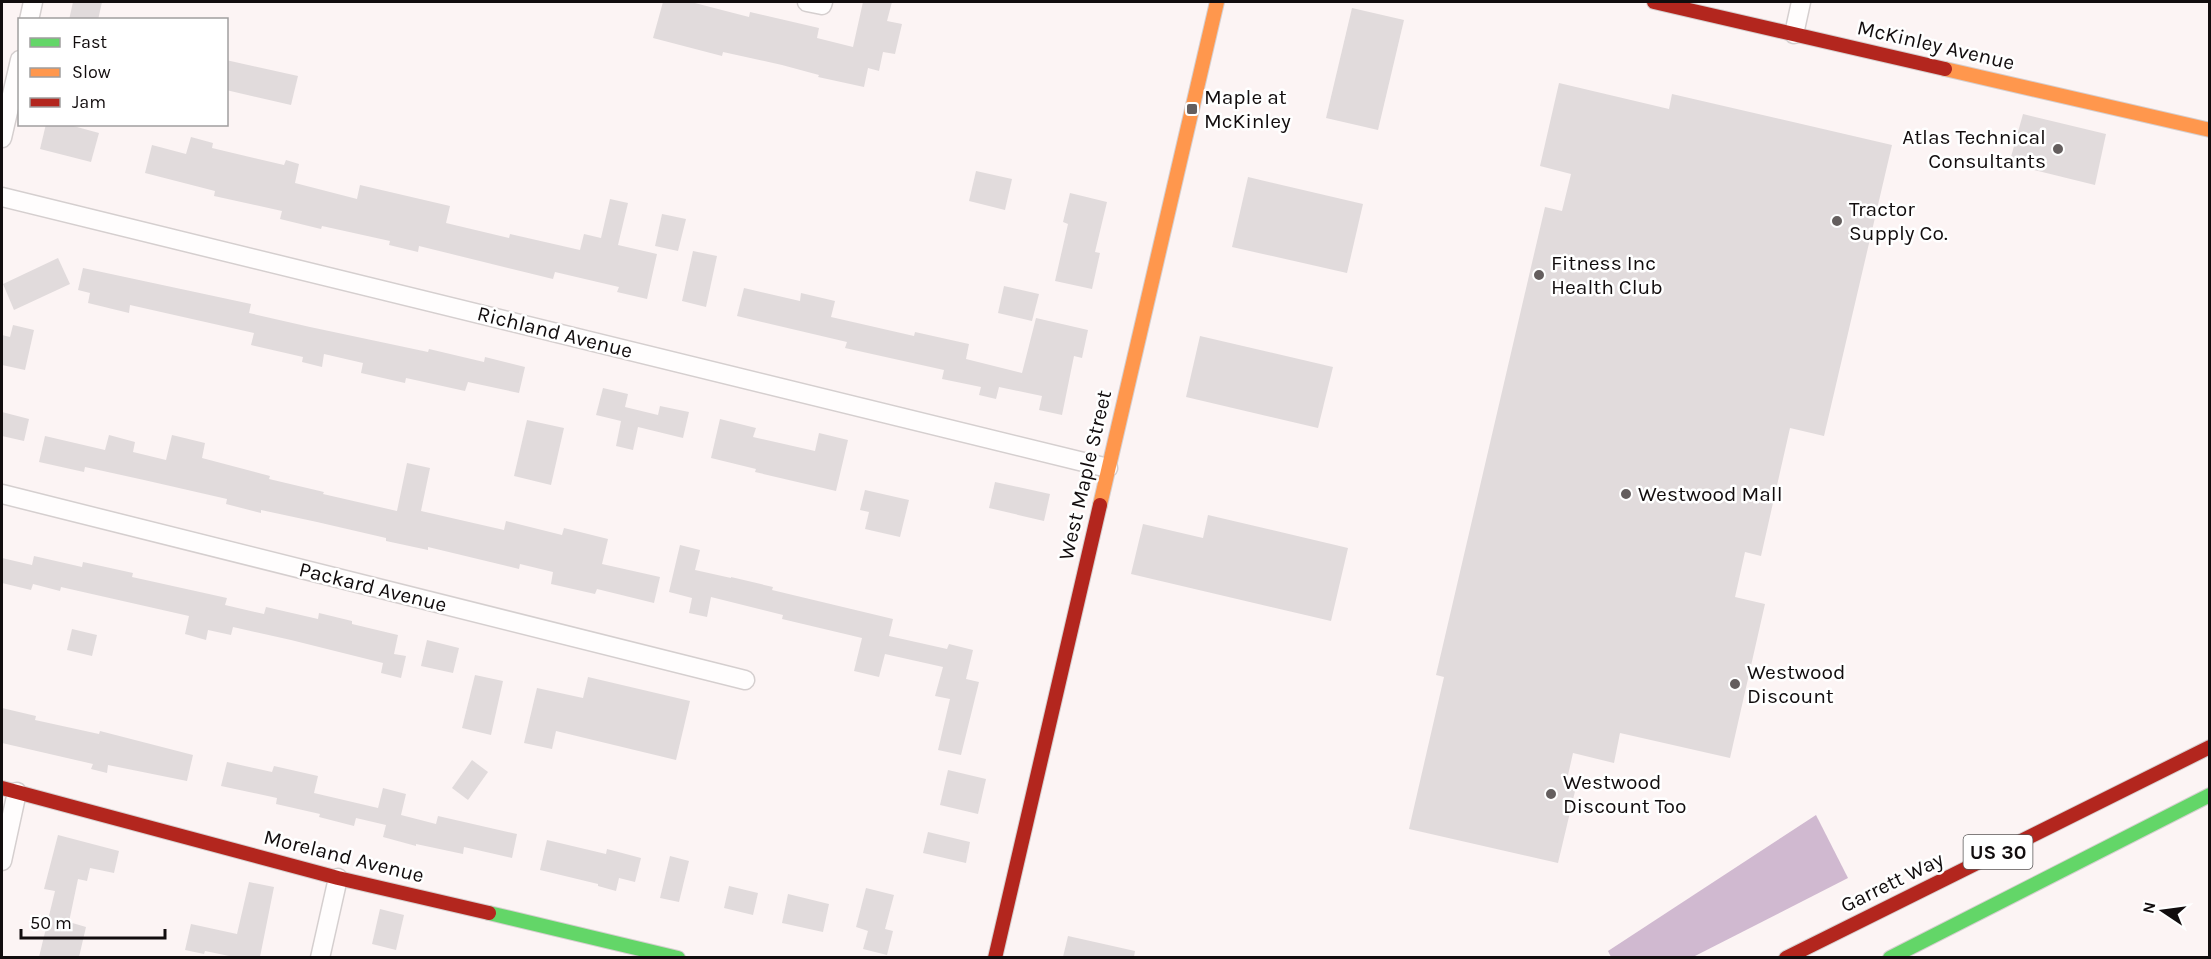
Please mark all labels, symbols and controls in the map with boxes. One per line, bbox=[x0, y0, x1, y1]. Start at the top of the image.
street label: McKinley Avenue bbox=[1855, 15, 2017, 75]
legend bbox=[18, 18, 228, 126]
text: Fast bbox=[72, 31, 107, 53]
text: Slow bbox=[72, 61, 111, 83]
place label: Maple at McKinley bbox=[1204, 85, 1291, 133]
text: Jam bbox=[72, 91, 106, 113]
marker: Maple at McKinley bbox=[1185, 102, 1199, 116]
place label: Atlas Technical Consultants bbox=[1902, 125, 2046, 173]
marker: Atlas Technical Consultants bbox=[2051, 142, 2065, 156]
place label: Tractor Supply Co. bbox=[1849, 197, 1948, 245]
marker: Tractor Supply Co. bbox=[1830, 214, 1844, 228]
place label: Fitness Inc Health Club bbox=[1551, 251, 1663, 299]
marker: Fitness Inc Health Club bbox=[1532, 268, 1546, 282]
street label: Richland Avenue bbox=[475, 301, 635, 363]
street label: West Maple Street bbox=[1054, 388, 1116, 562]
place label: Westwood Mall bbox=[1638, 482, 1783, 506]
marker: Westwood Mall bbox=[1619, 487, 1633, 501]
street label: Packard Avenue bbox=[297, 557, 449, 617]
place label: Westwood Discount bbox=[1747, 660, 1845, 708]
marker: Westwood Discount bbox=[1728, 677, 1742, 691]
place label: Westwood Discount Too bbox=[1563, 770, 1687, 818]
marker: Westwood Discount Too bbox=[1544, 787, 1558, 801]
street label: Moreland Avenue bbox=[261, 824, 427, 888]
road number: US 30 bbox=[1964, 835, 2032, 869]
street label: Garrett Way bbox=[1837, 847, 1947, 917]
north arrow bbox=[2133, 881, 2193, 941]
text: N bbox=[2138, 900, 2159, 915]
scale bar bbox=[21, 902, 165, 940]
text: 50 m bbox=[30, 912, 72, 934]

